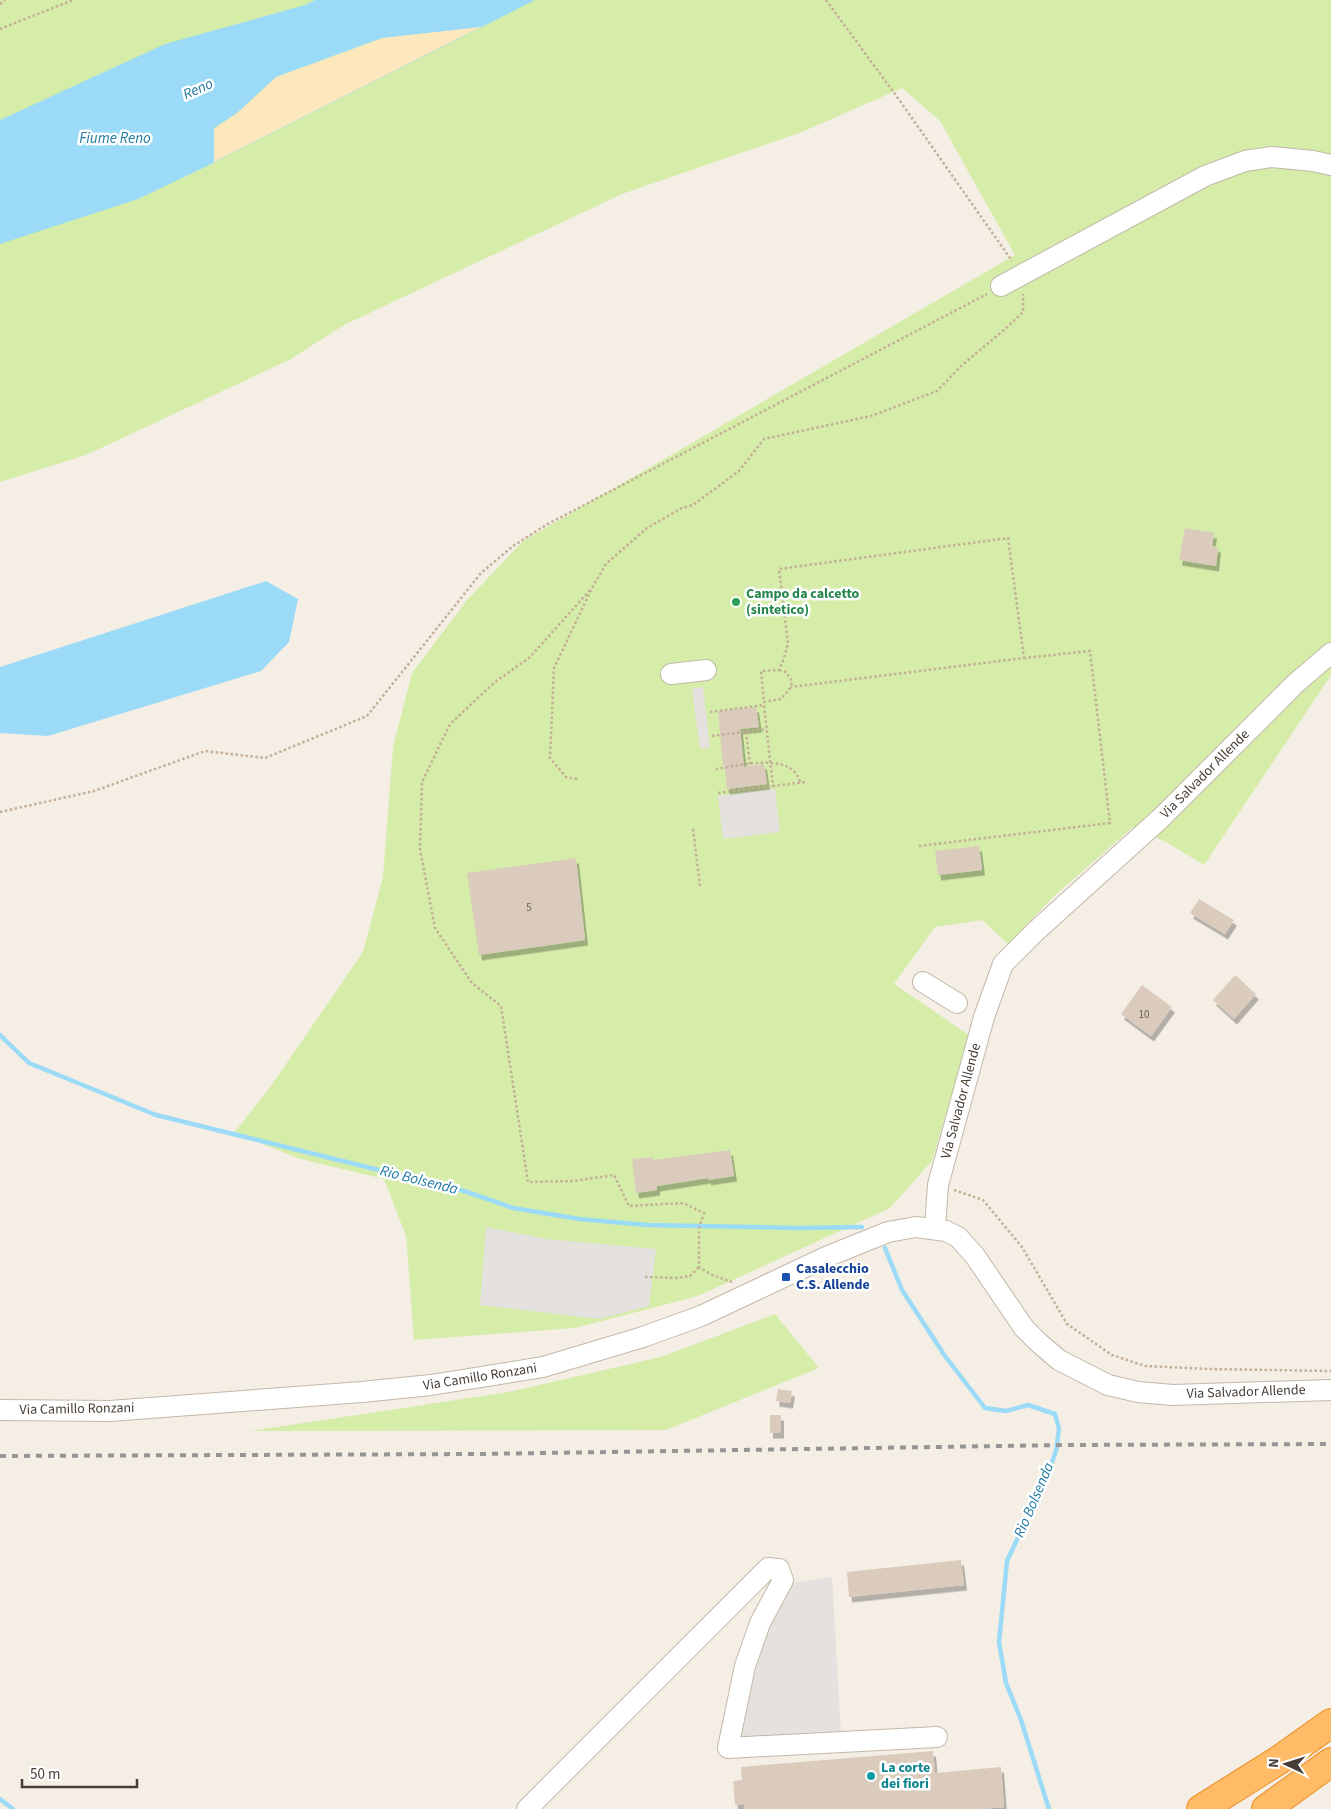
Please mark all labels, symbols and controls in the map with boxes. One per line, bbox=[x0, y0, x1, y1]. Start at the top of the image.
water label: Reno bbox=[180, 73, 217, 105]
water label: Fiume Reno bbox=[79, 128, 151, 149]
place label: Campo da calcetto (sintetico) bbox=[746, 584, 860, 620]
marker: Campo da calcetto (sintetico) bbox=[730, 596, 742, 608]
street label: Via Salvador Allende bbox=[1156, 725, 1254, 823]
house number: 5 bbox=[526, 900, 532, 915]
house number: 10 bbox=[1139, 1007, 1149, 1022]
street label: Via Salvador Allende bbox=[936, 1041, 986, 1161]
water label: Rio Bolsenda bbox=[378, 1160, 460, 1200]
place label: Casalecchio C.S. Allende bbox=[796, 1259, 870, 1295]
marker: Casalecchio C.S. Allende bbox=[780, 1271, 792, 1283]
street label: Via Camillo Ronzani bbox=[422, 1358, 538, 1396]
street label: Via Salvador Allende bbox=[1186, 1380, 1306, 1404]
street label: Via Camillo Ronzani bbox=[19, 1398, 135, 1420]
water label: Rio Bolsenda bbox=[1009, 1459, 1059, 1541]
north arrow bbox=[1261, 1739, 1311, 1789]
scale bar bbox=[22, 1756, 138, 1788]
place label: La corte dei fiori bbox=[881, 1758, 930, 1794]
text: N bbox=[1264, 1758, 1284, 1769]
text: 50 m bbox=[30, 1764, 60, 1785]
marker: La corte dei fiori bbox=[865, 1770, 877, 1782]

